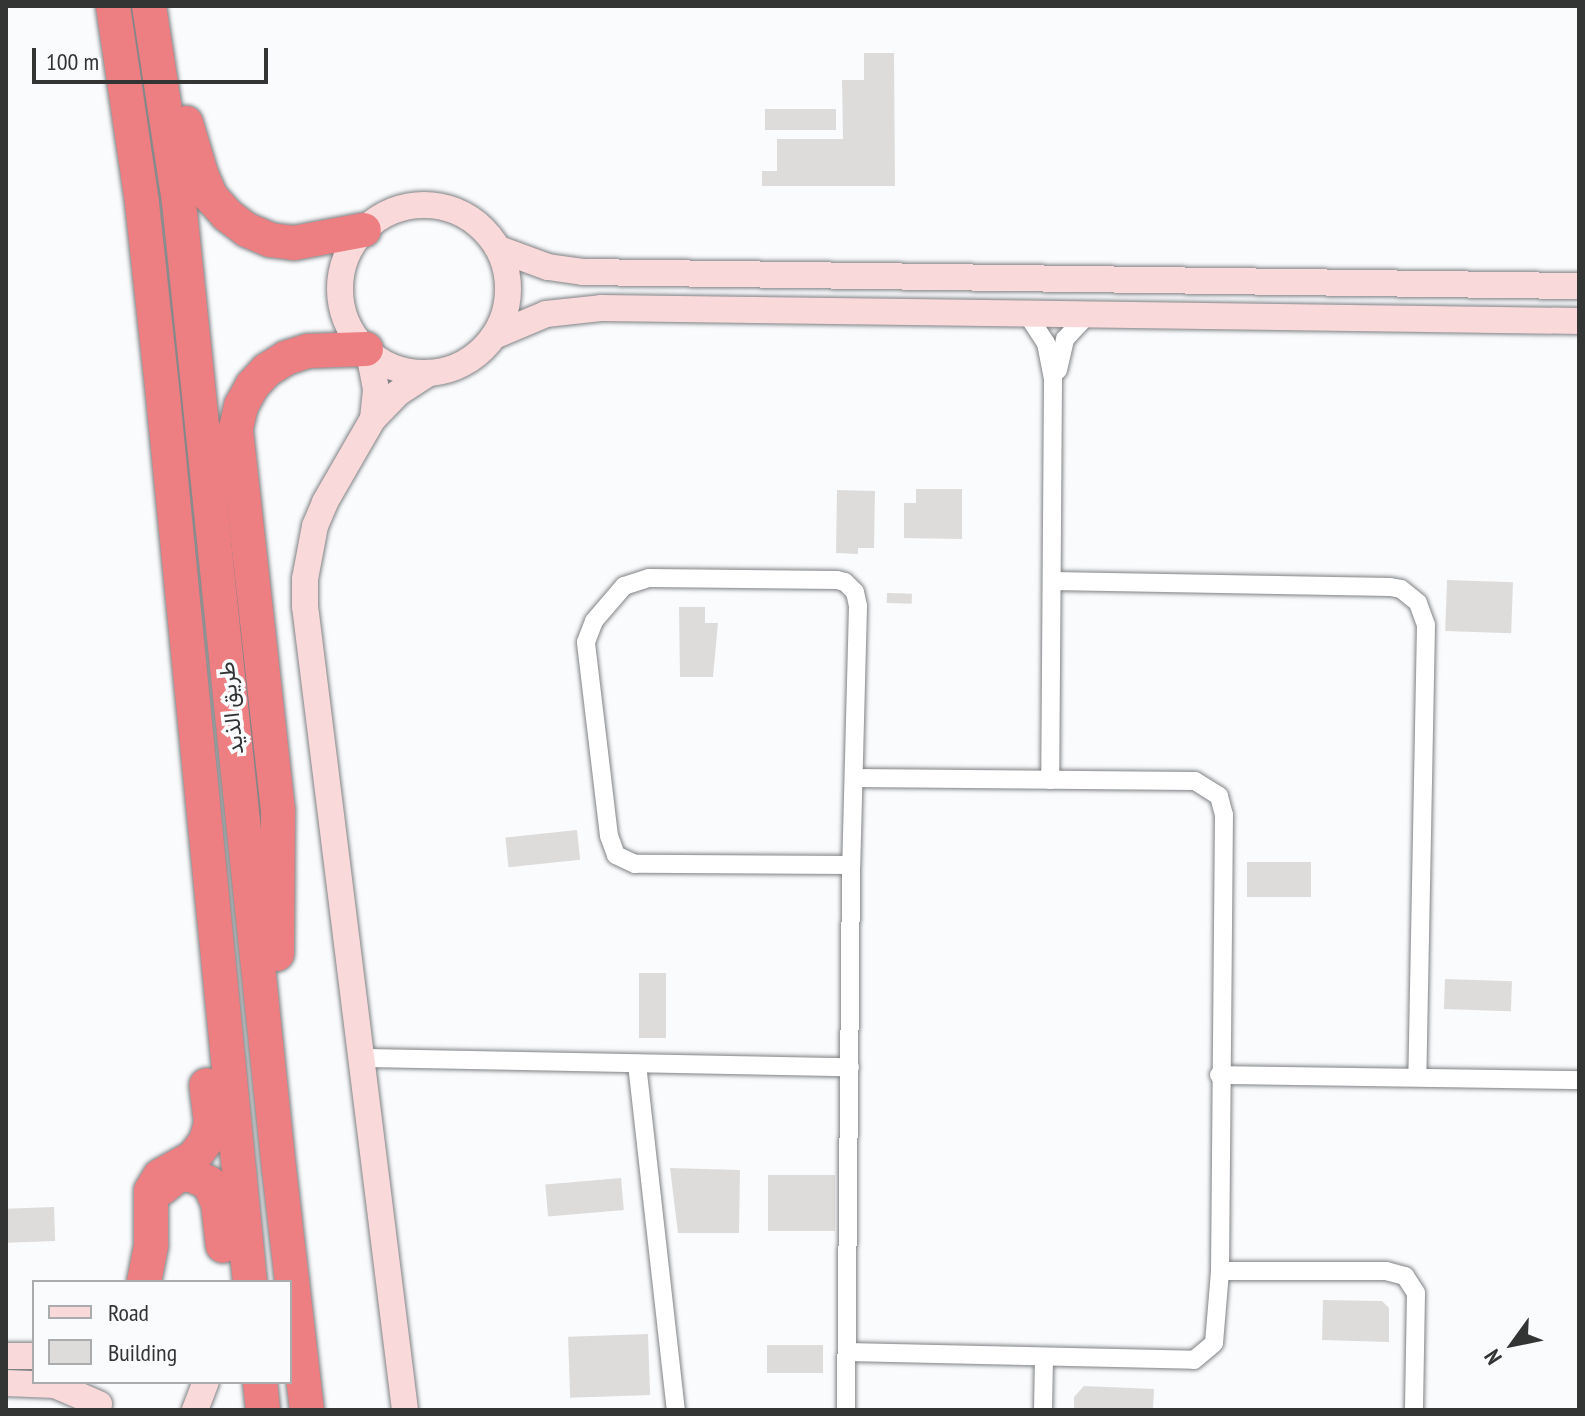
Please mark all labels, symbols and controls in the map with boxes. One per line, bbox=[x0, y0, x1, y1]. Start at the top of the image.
scale bar bbox=[36, 32, 272, 82]
text: 100 m bbox=[46, 46, 99, 77]
street label: طريق الذيد bbox=[213, 660, 249, 756]
legend bbox=[32, 1280, 292, 1384]
text: Road bbox=[108, 1297, 149, 1328]
north arrow bbox=[1473, 1304, 1553, 1384]
text: Building bbox=[108, 1337, 177, 1368]
text: N bbox=[1478, 1344, 1508, 1370]

